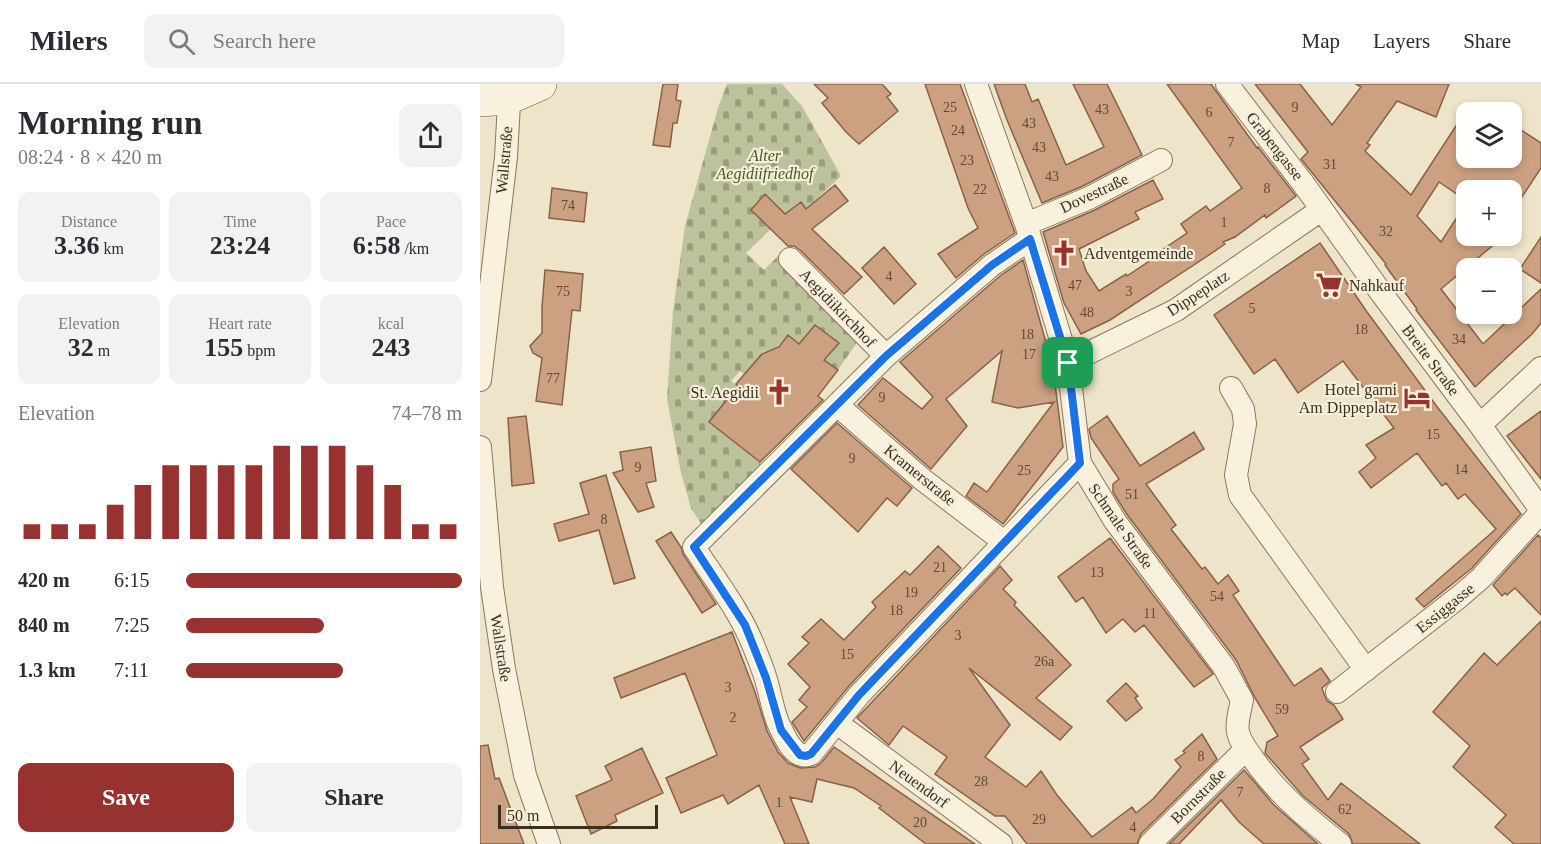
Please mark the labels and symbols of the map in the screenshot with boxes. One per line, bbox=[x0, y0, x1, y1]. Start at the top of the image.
house number: 25 bbox=[943, 100, 957, 115]
house number: 9 bbox=[1292, 100, 1299, 115]
house number: 43 bbox=[1095, 102, 1109, 117]
house number: 6 bbox=[1206, 105, 1213, 120]
street label: Grabengasse bbox=[1242, 109, 1307, 184]
house number: 43 bbox=[1022, 116, 1036, 131]
house number: 24 bbox=[951, 123, 965, 138]
street label: Wallstraße bbox=[493, 125, 515, 195]
house number: 7 bbox=[1228, 135, 1235, 150]
house number: 43 bbox=[1032, 140, 1046, 155]
park label: Alter Aegidiifriedhof bbox=[716, 147, 816, 183]
house number: 23 bbox=[960, 153, 974, 168]
house number: 31 bbox=[1323, 157, 1337, 172]
house number: 43 bbox=[1045, 169, 1059, 184]
street label: Dovestraße bbox=[1057, 170, 1131, 216]
house number: 8 bbox=[1264, 181, 1271, 196]
house number: 22 bbox=[973, 182, 987, 197]
house number: 74 bbox=[561, 198, 575, 213]
house number: 1 bbox=[1221, 215, 1228, 230]
house number: 32 bbox=[1379, 224, 1393, 239]
church icon: Adventgemeinde bbox=[1049, 238, 1079, 268]
place label: Adventgemeinde bbox=[1084, 245, 1193, 263]
street label: Aegidiikirchhof bbox=[796, 265, 880, 352]
street label: Dippeplatz bbox=[1164, 267, 1233, 320]
house number: 4 bbox=[886, 269, 893, 284]
supermarket icon: Nahkauf bbox=[1314, 270, 1344, 300]
place label: Nahkauf bbox=[1349, 277, 1405, 294]
house number: 47 bbox=[1068, 278, 1082, 293]
house number: 75 bbox=[556, 284, 570, 299]
house number: 3 bbox=[1126, 284, 1133, 299]
house number: 5 bbox=[1249, 301, 1256, 316]
house number: 48 bbox=[1080, 305, 1094, 320]
street label: Breite Straße bbox=[1399, 321, 1463, 399]
house number: 18 bbox=[1354, 322, 1368, 337]
house number: 18 bbox=[1020, 327, 1034, 342]
house number: 34 bbox=[1452, 332, 1466, 347]
pin bbox=[1042, 337, 1093, 388]
house number: 17 bbox=[1022, 347, 1036, 362]
house number: 77 bbox=[546, 371, 560, 386]
church icon: St. Aegidii bbox=[764, 377, 794, 407]
place label: Hotel garni Am Dippeplatz bbox=[1299, 381, 1398, 417]
hotel icon: Hotel garni Am Dippeplatz bbox=[1402, 383, 1432, 413]
place label: St. Aegidii bbox=[691, 384, 760, 402]
house number: 9 bbox=[879, 390, 886, 405]
house number: 15 bbox=[1426, 427, 1440, 442]
street label: Kramerstraße bbox=[881, 441, 959, 509]
house number: 9 bbox=[849, 451, 856, 466]
house number: 9 bbox=[635, 460, 642, 475]
house number: 14 bbox=[1454, 462, 1468, 477]
house number: 25 bbox=[1017, 463, 1031, 478]
street label: Schmale Straße bbox=[1085, 480, 1157, 572]
house number: 51 bbox=[1125, 487, 1139, 502]
house number: 8 bbox=[601, 512, 608, 527]
house number: 21 bbox=[933, 560, 947, 575]
house number: 13 bbox=[1090, 565, 1104, 580]
street label: Essiggasse bbox=[1413, 580, 1478, 637]
house number: 19 bbox=[904, 585, 918, 600]
house number: 54 bbox=[1210, 589, 1224, 604]
house number: 18 bbox=[889, 603, 903, 618]
house number: 11 bbox=[1143, 606, 1157, 621]
street label: Wallstraße bbox=[487, 613, 515, 683]
house number: 3 bbox=[955, 628, 962, 643]
house number: 15 bbox=[840, 647, 854, 662]
house number: 26a bbox=[1034, 654, 1055, 669]
house number: 3 bbox=[725, 680, 732, 695]
house number: 59 bbox=[1275, 702, 1289, 717]
house number: 2 bbox=[730, 710, 737, 725]
house number: 8 bbox=[1198, 749, 1205, 764]
street label: Neuendorf bbox=[886, 757, 952, 811]
street label: Bornstraße bbox=[1167, 765, 1229, 827]
house number: 28 bbox=[974, 774, 988, 789]
house number: 7 bbox=[1237, 785, 1244, 800]
house number: 1 bbox=[776, 795, 783, 810]
scale bar bbox=[498, 802, 658, 830]
house number: 62 bbox=[1338, 802, 1352, 817]
house number: 29 bbox=[1032, 812, 1046, 827]
house number: 20 bbox=[913, 815, 927, 830]
house number: 4 bbox=[1130, 820, 1137, 835]

